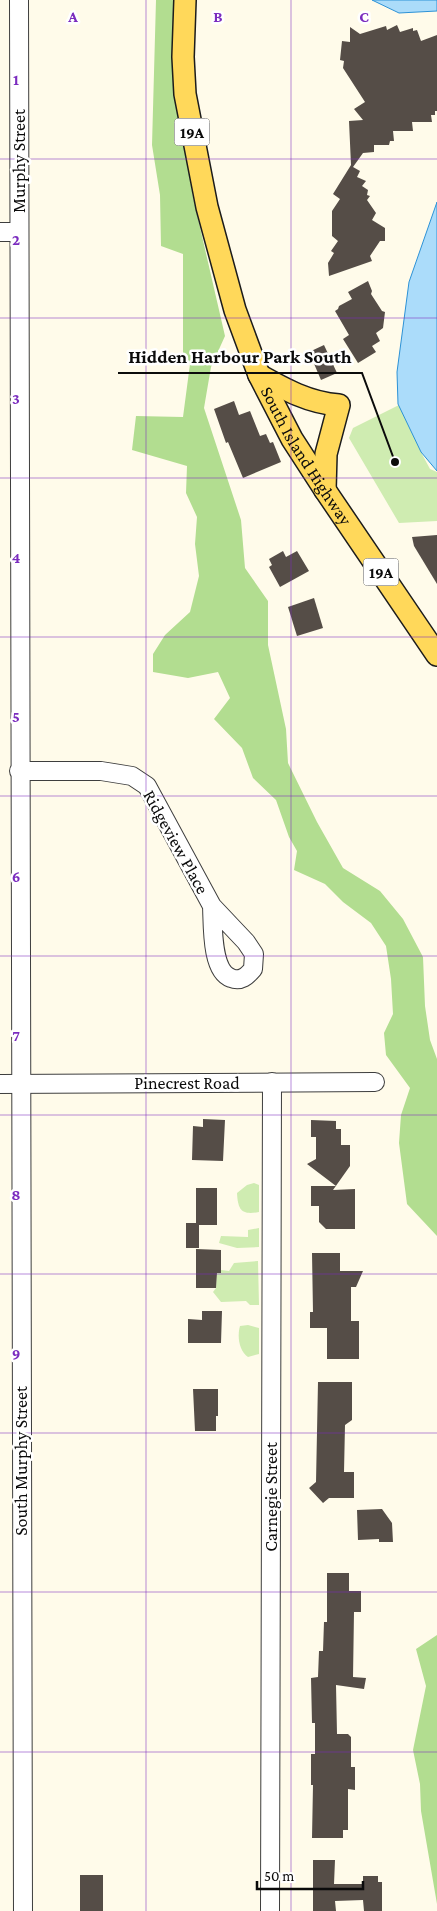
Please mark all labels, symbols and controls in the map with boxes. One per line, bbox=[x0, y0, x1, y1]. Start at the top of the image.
text: A bbox=[67, 8, 78, 25]
text: B bbox=[213, 8, 223, 25]
text: C bbox=[359, 8, 369, 25]
text: 1 bbox=[13, 71, 19, 88]
street label: Murphy Street bbox=[9, 108, 29, 213]
road number: 19A bbox=[174, 118, 210, 146]
text: 2 bbox=[12, 231, 20, 248]
callout: Hidden Harbour Park South bbox=[118, 339, 362, 373]
text: Hidden Harbour Park South bbox=[128, 346, 352, 367]
street label: South Island Highway bbox=[257, 383, 356, 530]
text: 3 bbox=[12, 390, 20, 407]
text: 4 bbox=[12, 549, 21, 566]
road number: 19A bbox=[364, 558, 398, 586]
text: 5 bbox=[12, 708, 20, 725]
street label: Ridgeview Place bbox=[139, 787, 213, 897]
text: 6 bbox=[12, 868, 20, 885]
text: 7 bbox=[12, 1027, 20, 1044]
street label: Pinecrest Road bbox=[134, 1073, 240, 1093]
text: 8 bbox=[11, 1186, 21, 1203]
text: 9 bbox=[12, 1345, 20, 1362]
street label: South Murphy Street bbox=[11, 1385, 31, 1536]
street label: Carnegie Street bbox=[261, 1441, 281, 1552]
scale bar bbox=[257, 1858, 363, 1890]
text: 50 m bbox=[264, 1868, 294, 1884]

